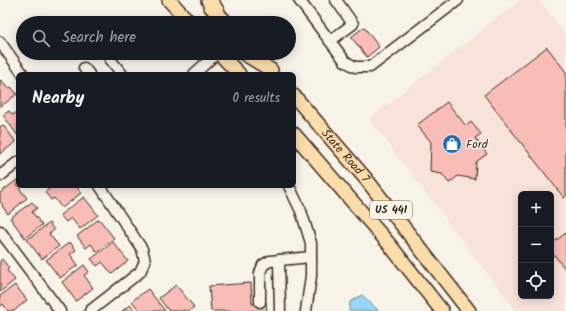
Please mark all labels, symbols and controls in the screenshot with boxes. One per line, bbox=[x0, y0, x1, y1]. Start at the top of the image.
search box bbox=[16, 16, 296, 60]
text: Search here bbox=[62, 26, 136, 50]
icon: search bbox=[30, 27, 52, 49]
text: Nearby bbox=[32, 85, 84, 112]
text: 0 results bbox=[233, 88, 280, 109]
street label: State Road 7 bbox=[317, 125, 375, 187]
shop icon: Ford bbox=[441, 133, 463, 155]
place label: Ford bbox=[466, 135, 489, 154]
map controls bbox=[518, 191, 554, 299]
button: + bbox=[518, 191, 554, 227]
road number: US 441 bbox=[370, 201, 412, 219]
button: − bbox=[518, 227, 554, 263]
button: locate bbox=[518, 263, 554, 299]

